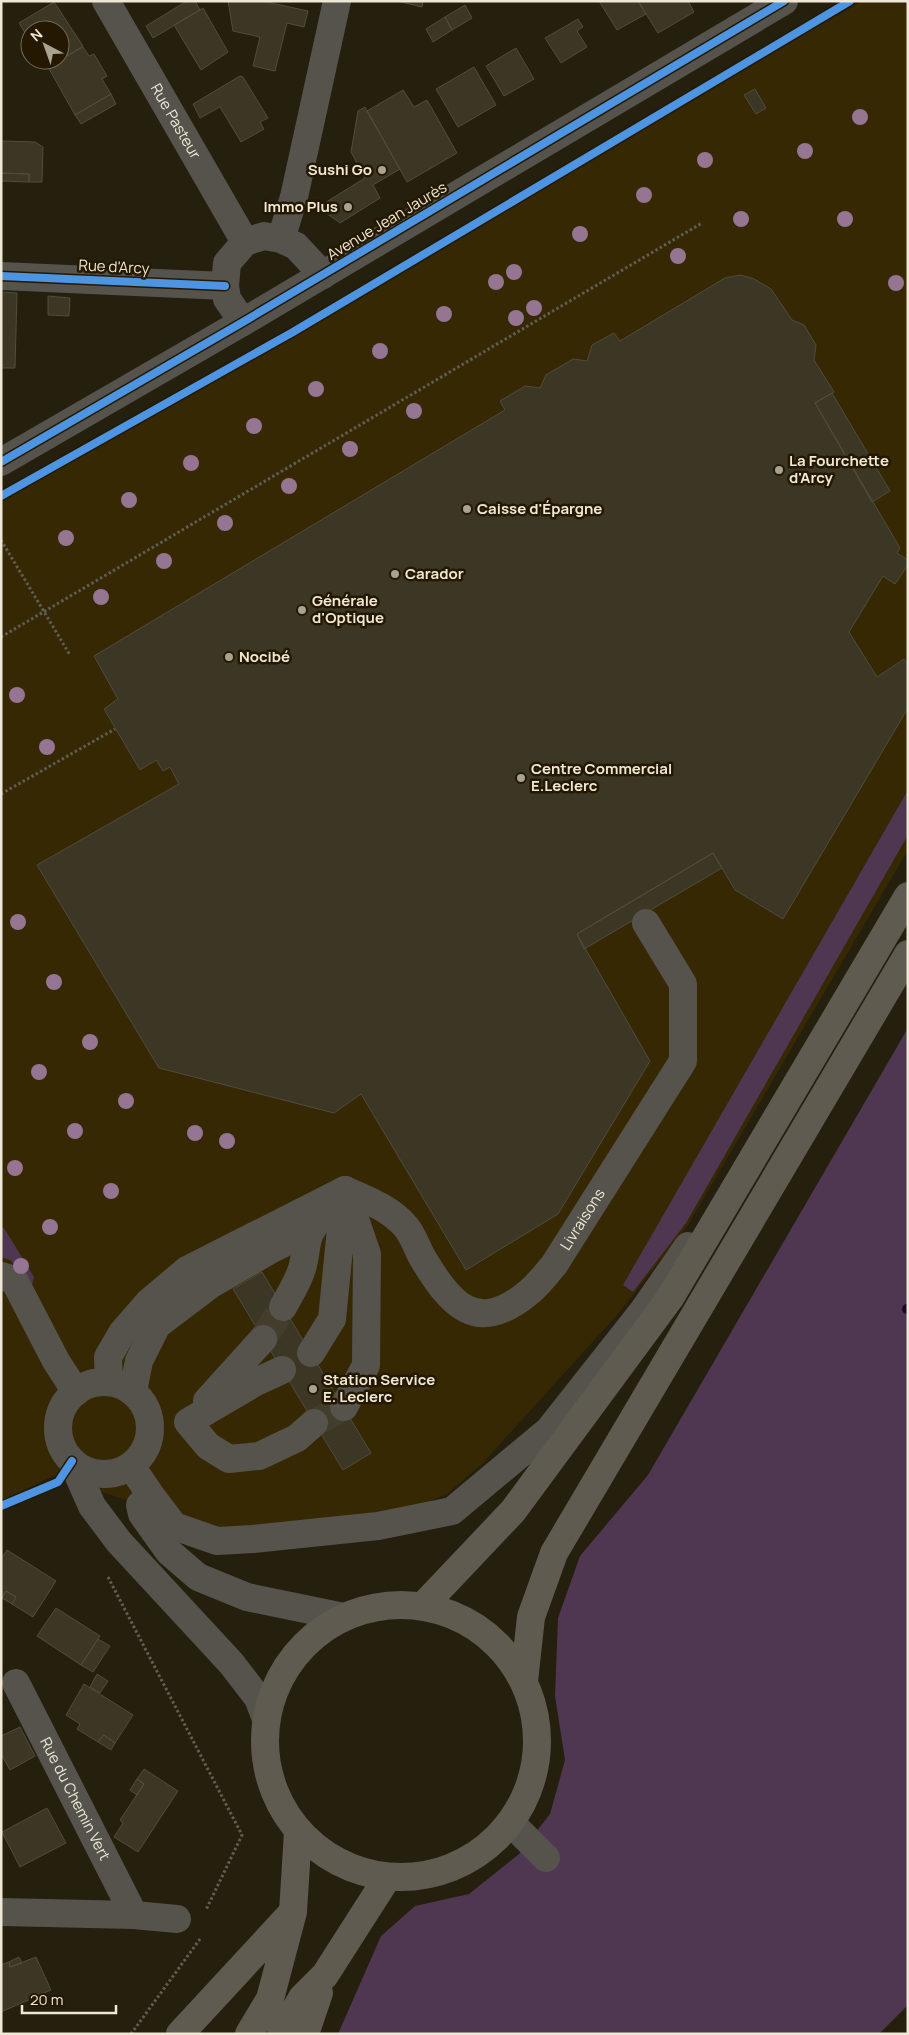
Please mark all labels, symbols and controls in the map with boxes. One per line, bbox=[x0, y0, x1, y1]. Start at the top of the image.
north arrow bbox=[20, 20, 70, 70]
text: N bbox=[26, 24, 46, 45]
street label: Rue Pasteur bbox=[146, 80, 206, 163]
place label: Sushi Go bbox=[308, 159, 372, 180]
marker: Sushi Go bbox=[376, 164, 388, 176]
street label: Avenue Jean Jaurès bbox=[323, 176, 451, 265]
place label: Immo Plus bbox=[263, 196, 338, 217]
marker: Immo Plus bbox=[342, 201, 354, 213]
street label: Rue d'Arcy bbox=[78, 254, 150, 279]
place label: La Fourchette d'Arcy bbox=[789, 450, 889, 488]
marker: La Fourchette d'Arcy bbox=[773, 464, 785, 476]
place label: Caisse d'Épargne bbox=[477, 498, 602, 519]
marker: Caisse d'Épargne bbox=[461, 503, 473, 515]
place label: Carador bbox=[405, 563, 464, 584]
marker: Carador bbox=[389, 568, 401, 580]
place label: Générale d'Optique bbox=[312, 590, 384, 628]
marker: Générale d'Optique bbox=[296, 604, 308, 616]
place label: Nocibé bbox=[239, 646, 290, 667]
marker: Nocibé bbox=[223, 651, 235, 663]
place label: Centre Commercial E.Leclerc bbox=[531, 758, 672, 796]
marker: Centre Commercial E.Leclerc bbox=[515, 772, 527, 784]
street label: Livraisons bbox=[555, 1184, 610, 1254]
place label: Station Service E. Leclerc bbox=[323, 1369, 435, 1407]
marker: Station Service E. Leclerc bbox=[307, 1383, 319, 1395]
street label: Rue du Chemin Vert bbox=[35, 1733, 116, 1864]
scale bar bbox=[22, 1982, 116, 2014]
text: 20 m bbox=[30, 1989, 63, 2010]

